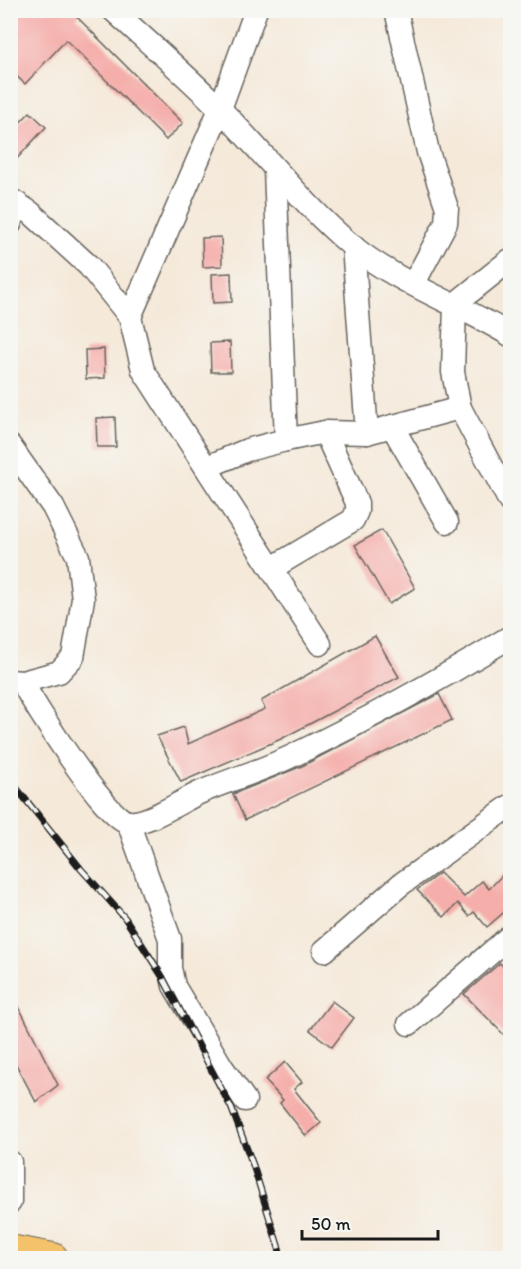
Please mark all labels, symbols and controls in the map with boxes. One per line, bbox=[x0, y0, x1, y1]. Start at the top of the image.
scale bar bbox=[302, 1203, 438, 1241]
text: 50 m bbox=[311, 1213, 351, 1235]

